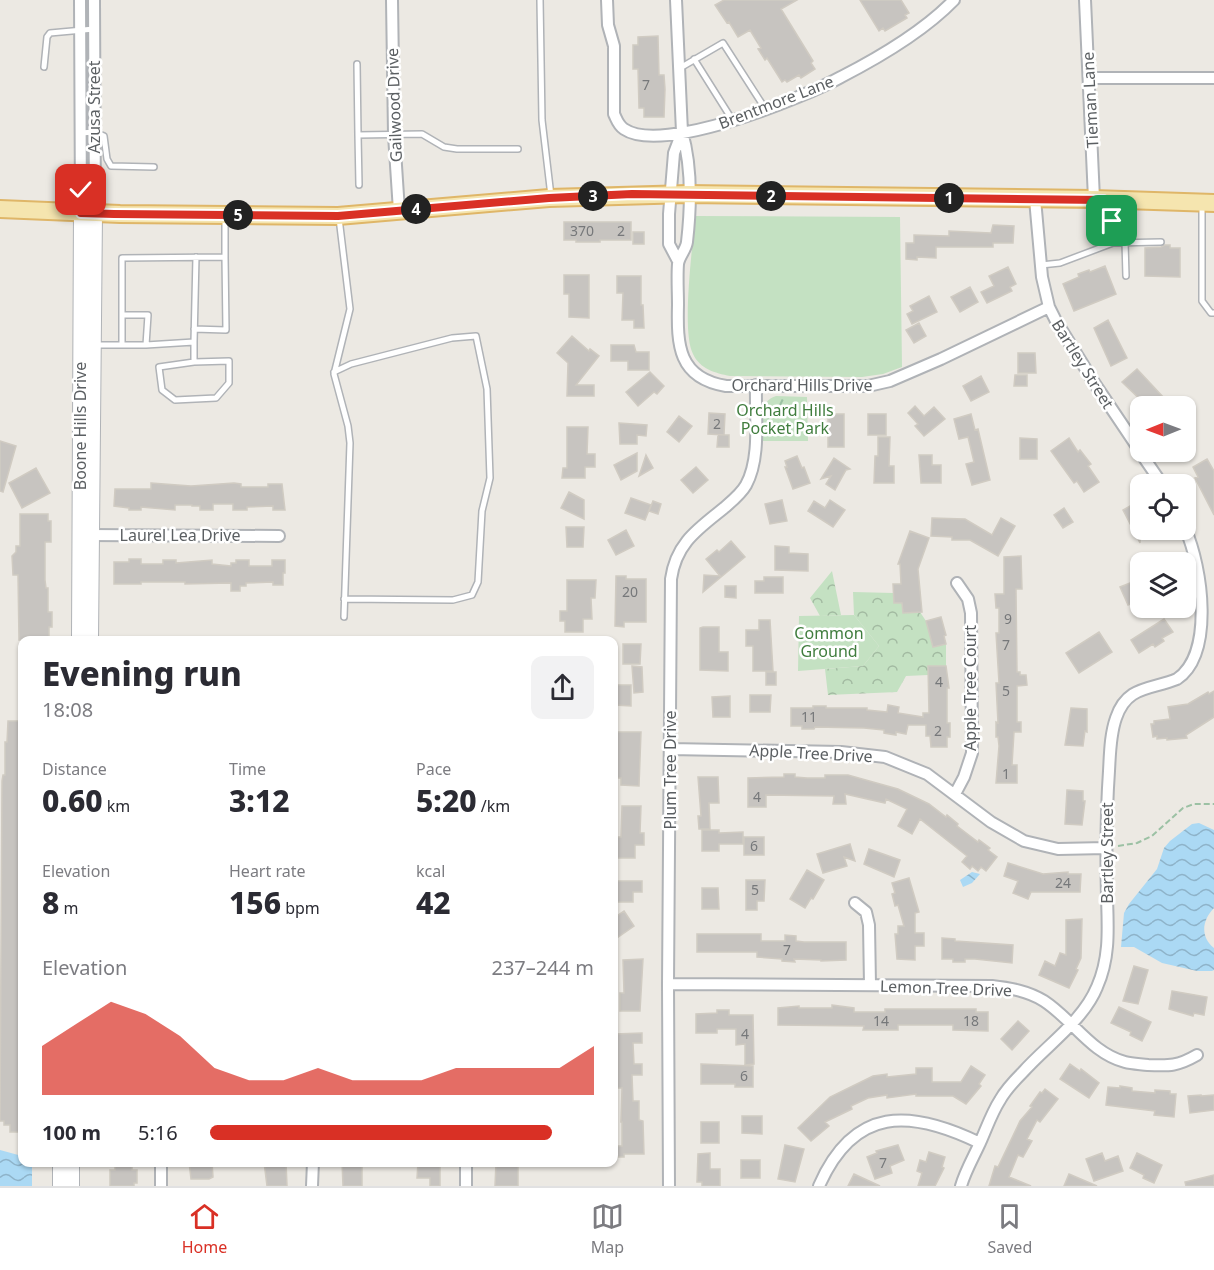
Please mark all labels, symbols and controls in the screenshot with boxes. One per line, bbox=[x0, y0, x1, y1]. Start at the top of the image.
street label: Gailwood Drive bbox=[381, 47, 407, 163]
street label: Tieman Lane bbox=[1076, 51, 1104, 149]
street label: Azusa Street bbox=[83, 60, 105, 154]
street label: Brentmore Lane bbox=[715, 70, 837, 134]
house number: 7 bbox=[642, 75, 650, 94]
pin bbox=[55, 164, 106, 215]
icon: check bbox=[64, 173, 97, 206]
pin: 3 bbox=[578, 181, 608, 211]
pin: 2 bbox=[756, 181, 786, 211]
pin: 1 bbox=[934, 183, 964, 213]
text: 3 bbox=[588, 185, 598, 207]
text: 2 bbox=[766, 185, 776, 207]
text: 1 bbox=[944, 187, 954, 209]
pin: 4 bbox=[401, 194, 431, 224]
pin bbox=[1086, 195, 1137, 246]
text: 4 bbox=[411, 198, 421, 220]
pin: 5 bbox=[223, 200, 253, 230]
text: 5 bbox=[233, 204, 243, 226]
icon: arrive bbox=[1095, 204, 1128, 237]
house number: 370 bbox=[570, 221, 594, 240]
house number: 2 bbox=[617, 221, 625, 240]
street label: Bartley Street bbox=[1047, 315, 1119, 413]
street label: Boone Hills Drive bbox=[69, 362, 91, 490]
street label: Orchard Hills Drive bbox=[731, 374, 873, 396]
north arrow bbox=[1130, 396, 1196, 462]
map controls bbox=[1130, 396, 1196, 618]
park label: Orchard Hills Pocket Park bbox=[736, 399, 834, 439]
house number: 2 bbox=[713, 414, 721, 433]
button: locate bbox=[1130, 474, 1196, 540]
street label: Laurel Lea Drive bbox=[120, 524, 240, 546]
button: layers bbox=[1130, 552, 1196, 618]
house number: 20 bbox=[622, 582, 638, 601]
house number: 9 bbox=[1004, 609, 1012, 628]
park label: Common Ground bbox=[794, 622, 864, 662]
street label: Apple Tree Court bbox=[959, 625, 981, 751]
house number: 7 bbox=[1002, 635, 1010, 654]
text: Evening run bbox=[42, 651, 242, 696]
button: share bbox=[531, 656, 594, 719]
house number: 4 bbox=[935, 672, 943, 691]
house number: 5 bbox=[1002, 681, 1010, 700]
text: 18:08 bbox=[42, 696, 93, 723]
house number: 11 bbox=[801, 707, 817, 726]
street label: Plum Tree Drive bbox=[659, 711, 681, 829]
house number: 2 bbox=[934, 721, 942, 740]
street label: Apple Tree Drive bbox=[749, 739, 873, 767]
text: Distance bbox=[42, 758, 107, 780]
text: Time bbox=[229, 758, 266, 780]
text: Pace bbox=[416, 758, 451, 780]
house number: 1 bbox=[1002, 764, 1010, 783]
text: 0.60 bbox=[42, 780, 103, 821]
text: 3:12 bbox=[229, 780, 290, 821]
text: 5:20 bbox=[416, 780, 477, 821]
house number: 4 bbox=[753, 787, 761, 806]
text: km bbox=[103, 795, 130, 817]
text: /km bbox=[477, 795, 510, 817]
street label: Bartley Street bbox=[1096, 802, 1118, 904]
house number: 6 bbox=[750, 836, 758, 855]
text: Elevation bbox=[42, 860, 110, 882]
text: Heart rate bbox=[229, 860, 305, 882]
text: kcal bbox=[416, 860, 445, 882]
house number: 24 bbox=[1055, 873, 1071, 892]
house number: 5 bbox=[751, 880, 759, 899]
text: 8 bbox=[42, 882, 59, 923]
text: 156 bbox=[229, 882, 281, 923]
text: 42 bbox=[416, 882, 451, 923]
text: m bbox=[59, 897, 78, 919]
text: bpm bbox=[281, 897, 320, 919]
house number: 7 bbox=[783, 940, 791, 959]
text: Elevation bbox=[42, 954, 127, 981]
text: 237–244 m bbox=[491, 954, 594, 981]
street label: Lemon Tree Drive bbox=[880, 975, 1012, 1001]
house number: 14 bbox=[873, 1011, 889, 1030]
house number: 18 bbox=[963, 1011, 979, 1030]
house number: 4 bbox=[741, 1024, 749, 1043]
house number: 6 bbox=[740, 1066, 748, 1085]
text: 100 m bbox=[42, 1119, 101, 1146]
text: 5:16 bbox=[138, 1119, 178, 1146]
house number: 7 bbox=[879, 1153, 887, 1172]
tab: Home bbox=[182, 1200, 227, 1258]
tab: Map bbox=[591, 1200, 624, 1258]
tab: Saved bbox=[987, 1200, 1032, 1258]

